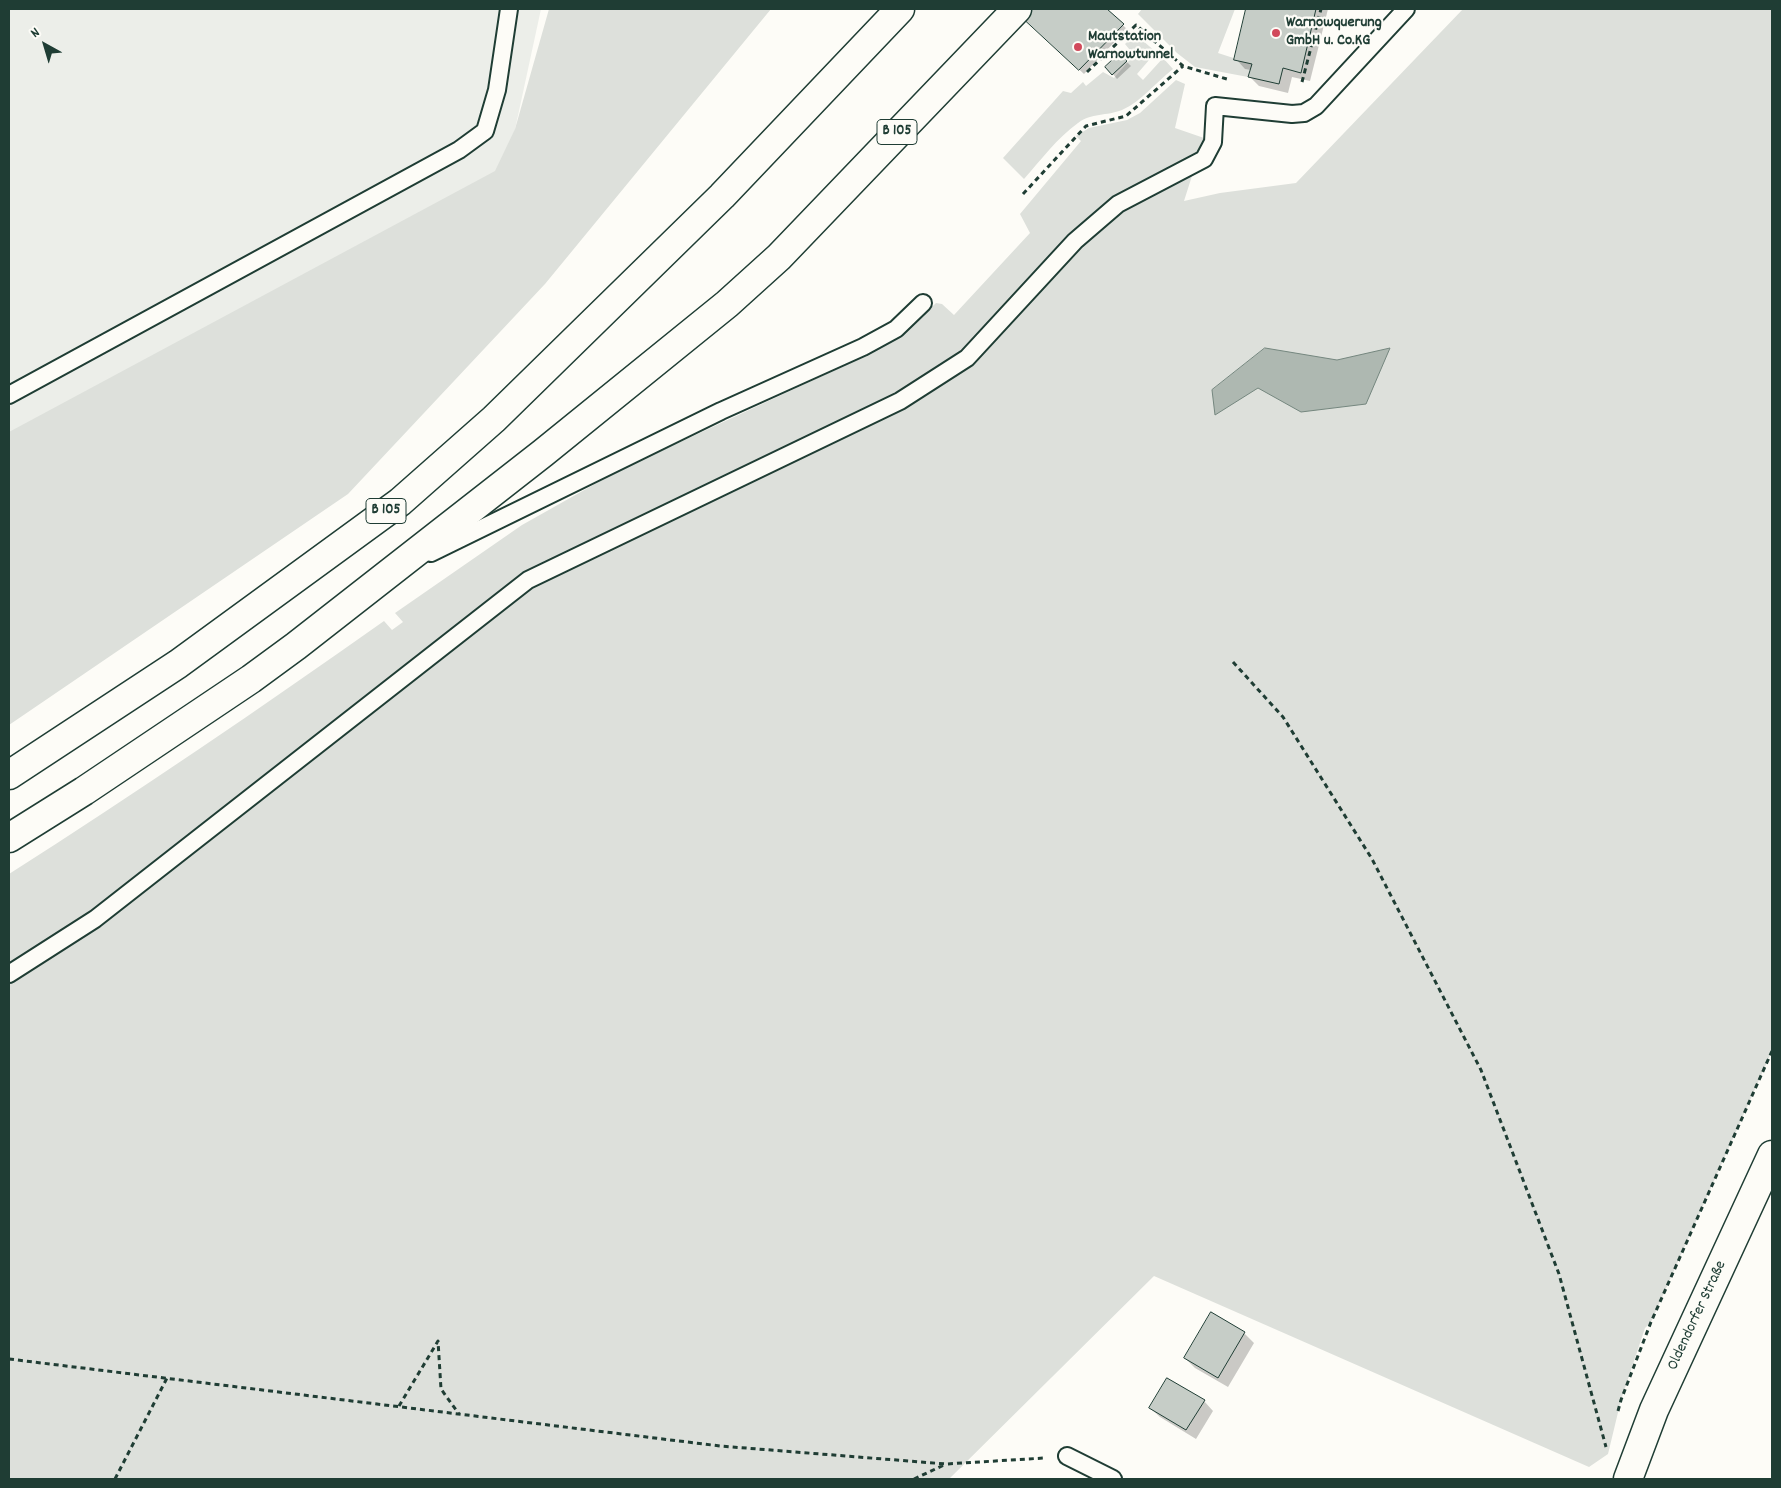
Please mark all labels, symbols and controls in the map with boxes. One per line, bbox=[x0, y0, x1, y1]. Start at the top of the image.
place label: Warnowquerung GmbH u. Co.KG bbox=[1286, 14, 1382, 52]
north arrow bbox=[20, 20, 70, 70]
text: N bbox=[27, 23, 45, 43]
marker: Warnowquerung GmbH u. Co.KG bbox=[1270, 27, 1282, 39]
place label: Mautstation Warnowtunnel bbox=[1088, 28, 1174, 66]
marker: Mautstation Warnowtunnel bbox=[1072, 41, 1084, 53]
road number: B 105 bbox=[877, 120, 917, 144]
road number: B 105 bbox=[366, 498, 406, 524]
street label: Oldendorfer Straße bbox=[1664, 1258, 1732, 1374]

